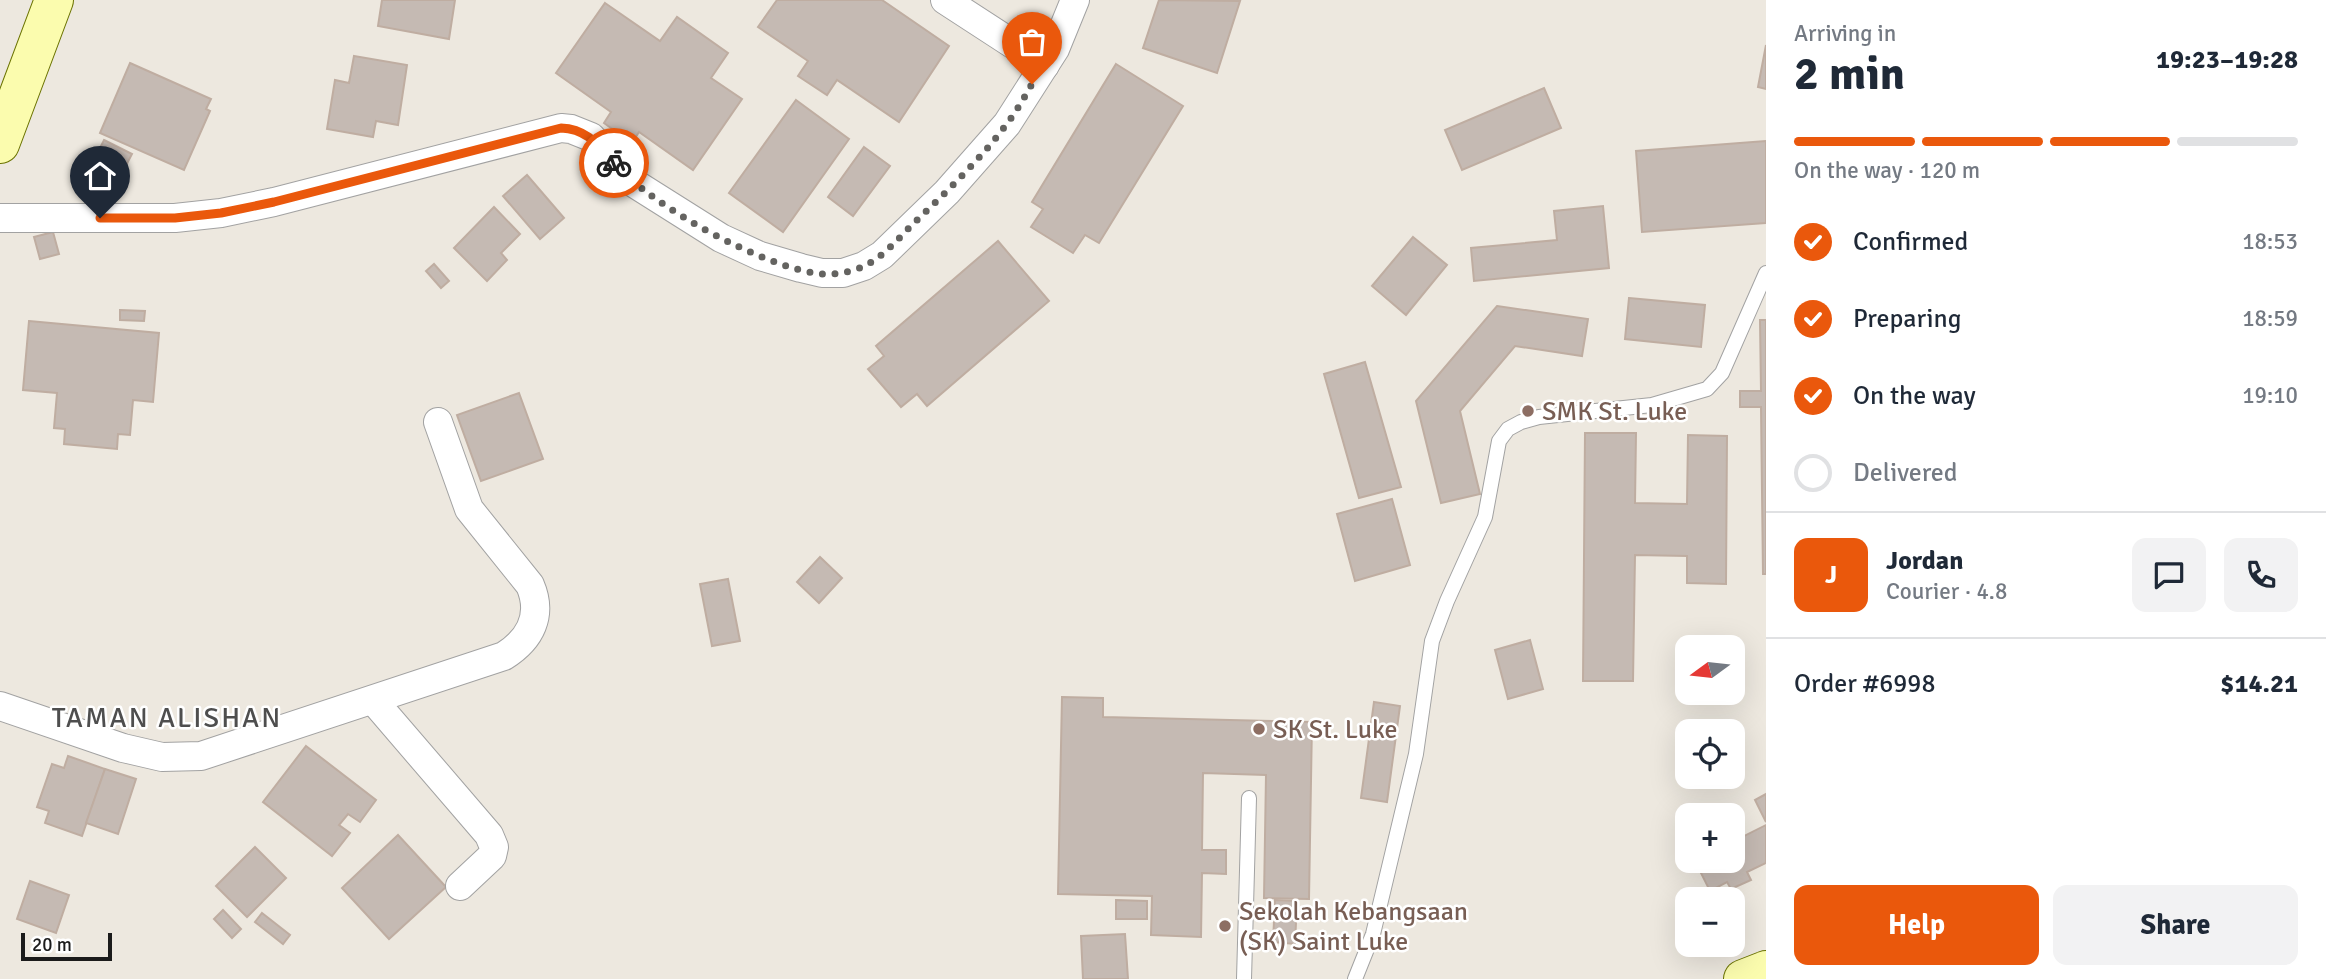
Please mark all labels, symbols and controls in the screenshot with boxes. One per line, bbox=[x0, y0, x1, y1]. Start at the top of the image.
pin bbox=[1002, 12.0, 1062, 84]
text: Arriving in bbox=[1794, 19, 1896, 48]
icon: bag bbox=[1013, 23, 1051, 61]
text: 19:23–19:28 bbox=[2156, 44, 2298, 76]
text: 2 min bbox=[1794, 46, 1905, 102]
courier bbox=[579, 128, 649, 198]
icon: bike bbox=[595, 144, 633, 182]
pin bbox=[70, 146, 130, 218]
text: On the way · 120 m bbox=[1794, 156, 1980, 185]
icon: home bbox=[81, 157, 119, 195]
icon: check bbox=[1794, 223, 1832, 261]
text: Confirmed bbox=[1853, 226, 1968, 258]
text: 18:53 bbox=[2242, 227, 2298, 256]
icon: check bbox=[1794, 300, 1832, 338]
text: Preparing bbox=[1853, 303, 1961, 335]
text: 18:59 bbox=[2242, 304, 2298, 333]
icon: check bbox=[1794, 377, 1832, 415]
text: On the way bbox=[1853, 380, 1976, 412]
text: 19:10 bbox=[2242, 381, 2298, 410]
place label: SMK St. Luke bbox=[1542, 396, 1687, 428]
marker: SMK St. Luke bbox=[1520, 403, 1536, 419]
text: Delivered bbox=[1853, 457, 1958, 489]
button: chat bbox=[2132, 538, 2206, 612]
button: phone bbox=[2224, 538, 2298, 612]
text: Jordan bbox=[1886, 545, 1963, 577]
text: J bbox=[1825, 559, 1837, 591]
text: Courier · 4.8 bbox=[1886, 577, 2007, 606]
north arrow bbox=[1675, 635, 1745, 705]
map controls bbox=[1675, 635, 1745, 957]
text: Order #6998 bbox=[1794, 668, 1935, 700]
text: $14.21 bbox=[2220, 668, 2298, 700]
district label: TAMAN ALISHAN bbox=[52, 701, 282, 735]
place label: SK St. Luke bbox=[1273, 714, 1397, 746]
button: locate bbox=[1675, 719, 1745, 789]
marker: SK St. Luke bbox=[1251, 721, 1267, 737]
button: + bbox=[1675, 803, 1745, 873]
button: Help bbox=[1794, 885, 2039, 965]
button: Share bbox=[2053, 885, 2298, 965]
button: − bbox=[1675, 887, 1745, 957]
place label: Sekolah Kebangsaan (SK) Saint Luke bbox=[1239, 896, 1468, 958]
marker: Sekolah Kebangsaan (SK) Saint Luke bbox=[1217, 918, 1233, 934]
scale bar bbox=[21, 930, 112, 962]
text: 20 m bbox=[32, 933, 72, 957]

